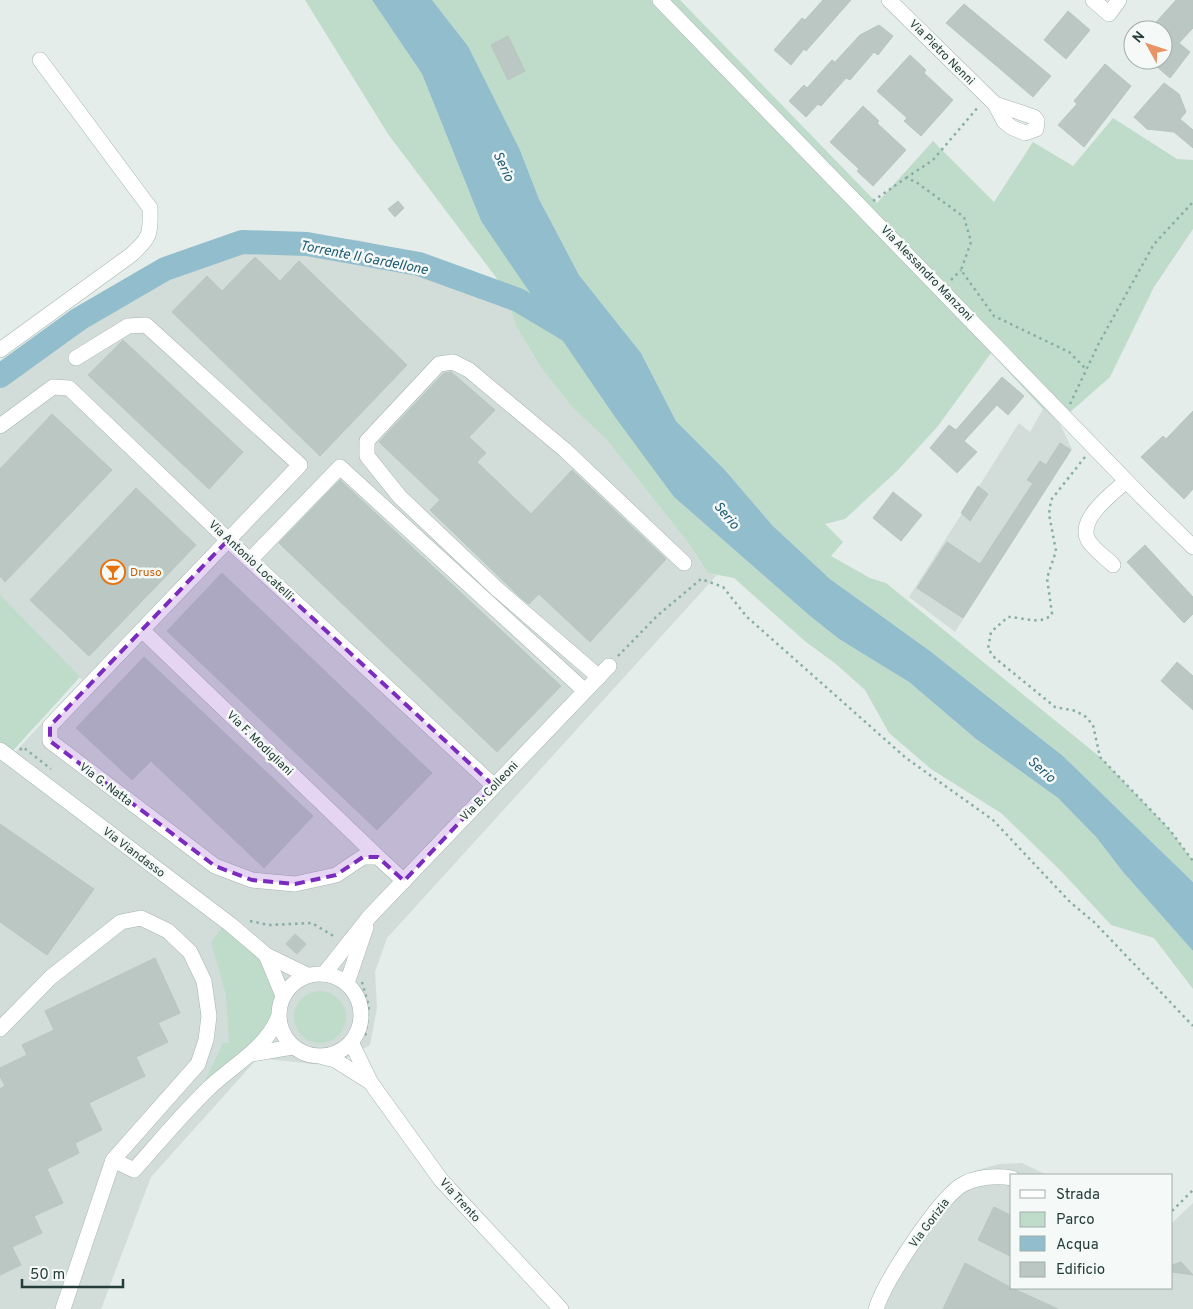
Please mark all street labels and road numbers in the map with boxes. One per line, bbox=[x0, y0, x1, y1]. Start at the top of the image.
street label: Via Pietro Nenni bbox=[905, 16, 978, 89]
street label: Via Alessandro Manzoni bbox=[876, 222, 976, 325]
street label: Via Antonio Locatelli bbox=[204, 517, 296, 604]
street label: Via F. Modigliani bbox=[223, 708, 296, 780]
street label: Via B. Colleoni bbox=[457, 758, 522, 825]
street label: Via G. Natta bbox=[75, 759, 135, 810]
street label: Via Viandasso bbox=[99, 824, 168, 882]
street label: Via Trento bbox=[435, 1175, 484, 1226]
street label: Via Gorizia bbox=[906, 1196, 954, 1252]

